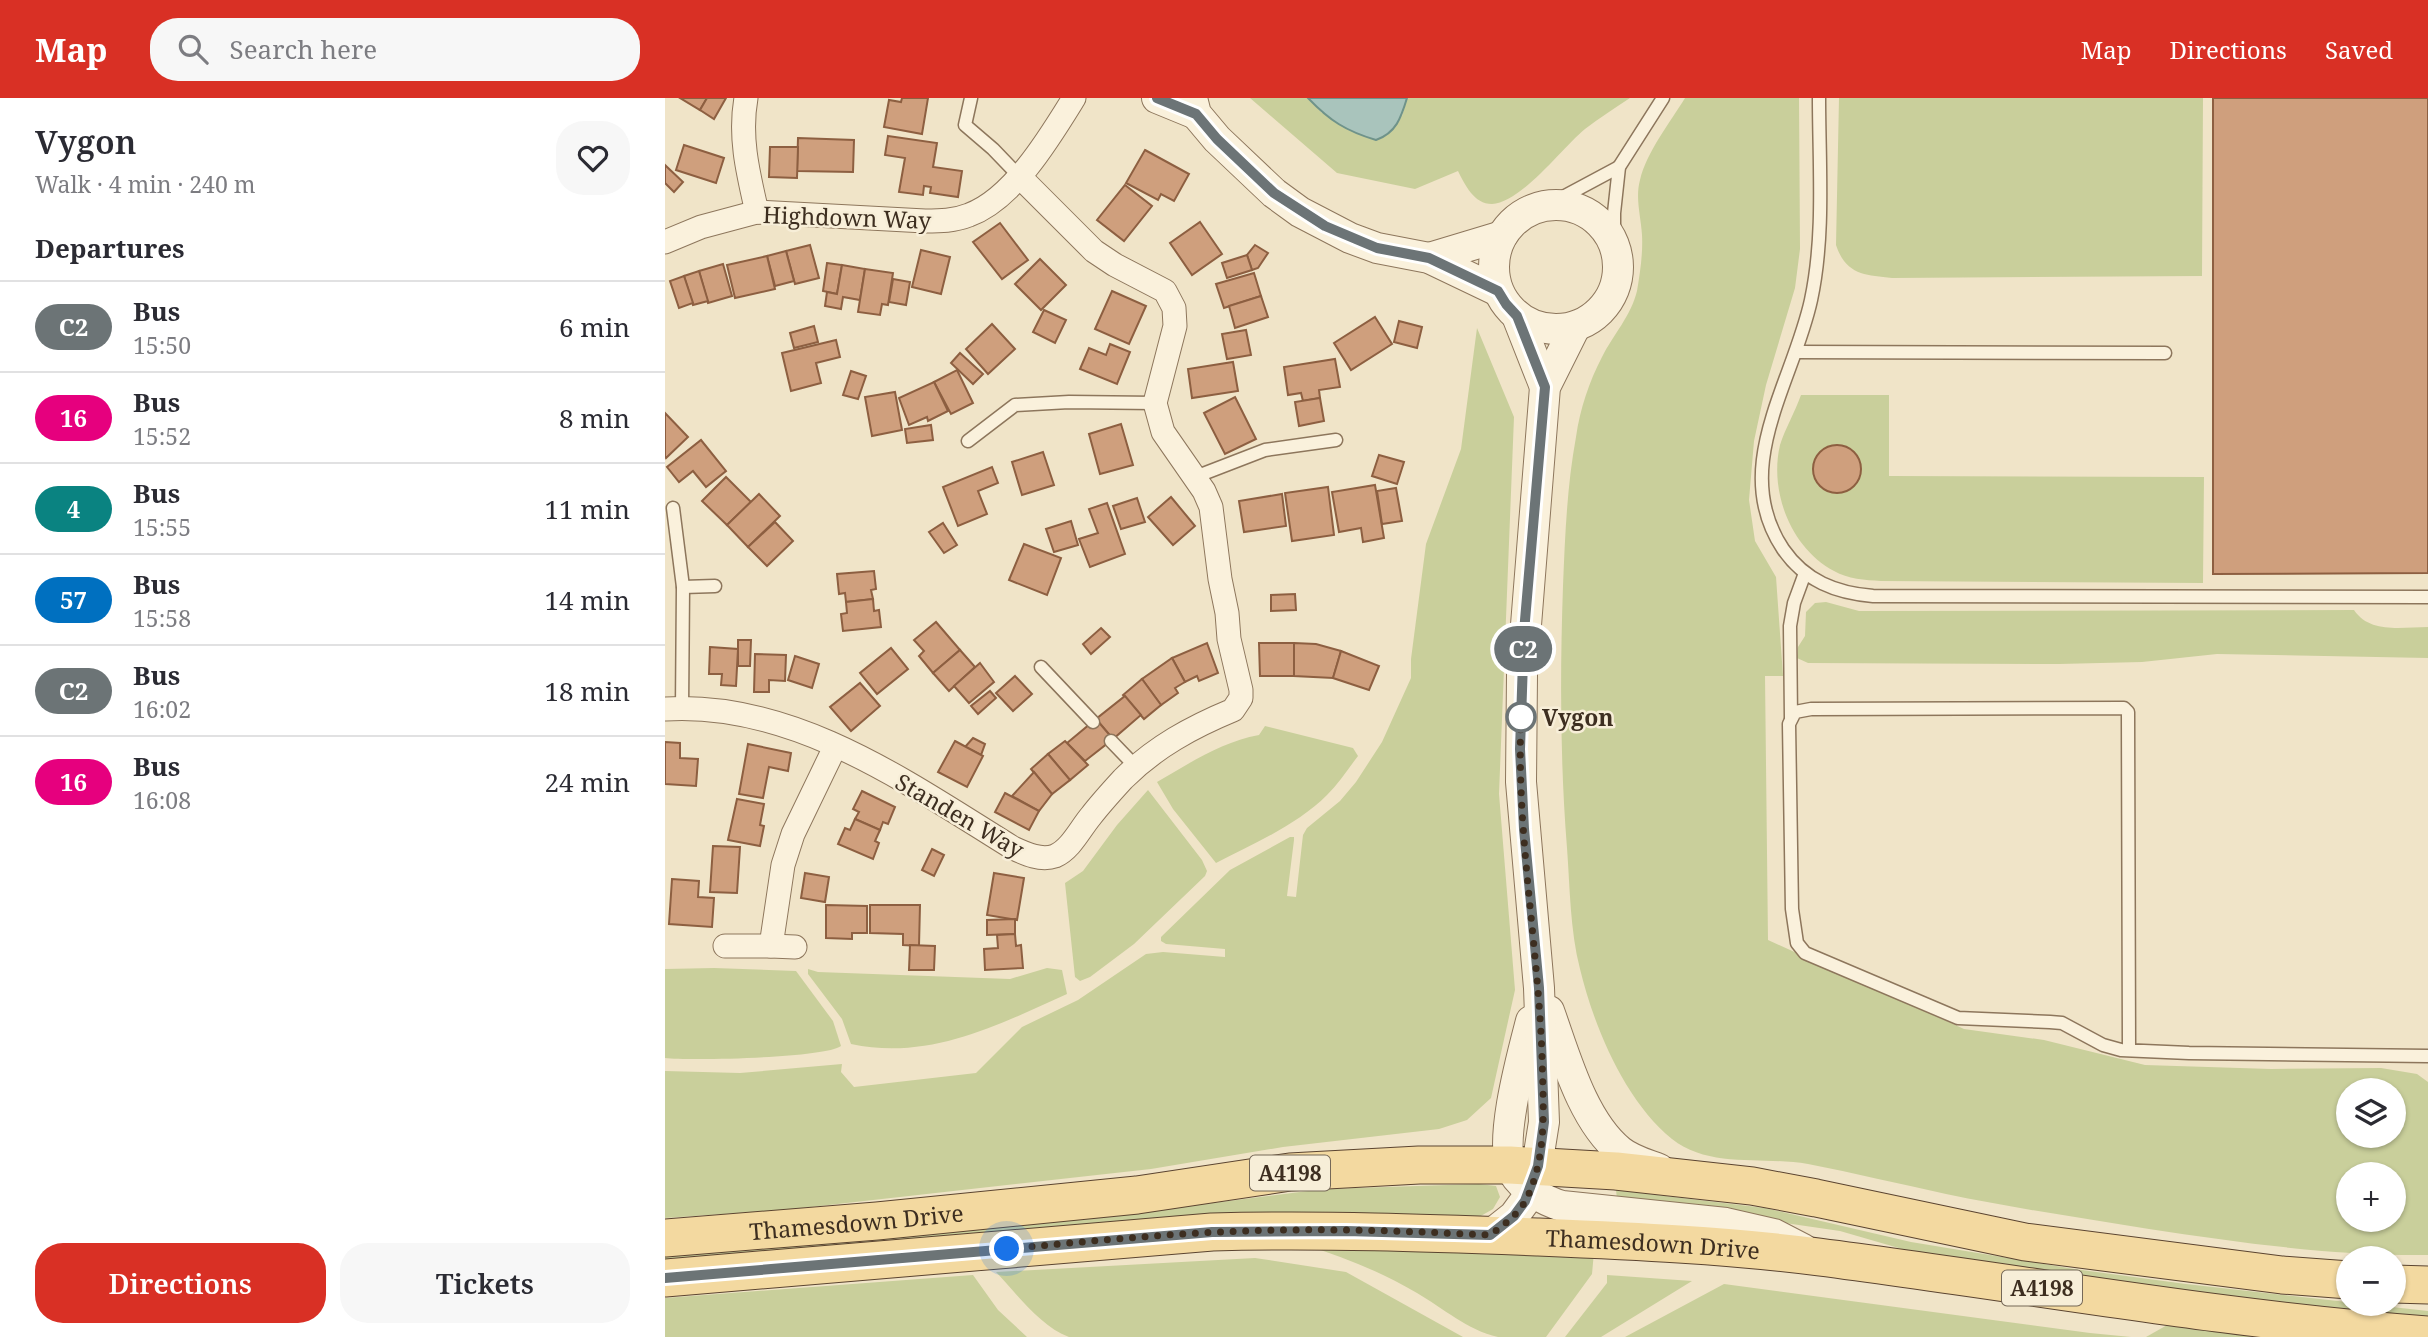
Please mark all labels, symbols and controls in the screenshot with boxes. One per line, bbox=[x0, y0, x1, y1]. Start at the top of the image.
search box bbox=[150, 18, 640, 81]
text: Map bbox=[35, 27, 108, 72]
icon: search bbox=[174, 30, 212, 68]
text: Search here bbox=[230, 31, 377, 67]
text: Map bbox=[2081, 33, 2132, 66]
text: Directions bbox=[2170, 33, 2287, 66]
text: Saved bbox=[2325, 33, 2393, 66]
text: Vygon bbox=[35, 119, 136, 164]
button: heart bbox=[556, 121, 630, 195]
text: Walk · 4 min · 240 m bbox=[35, 168, 255, 200]
street label: Highdown Way bbox=[762, 198, 932, 236]
text: Departures bbox=[35, 230, 185, 266]
text: Bus bbox=[133, 293, 180, 329]
text: 6 min bbox=[559, 309, 630, 345]
text: C2 bbox=[59, 310, 88, 343]
text: 15:50 bbox=[133, 329, 191, 361]
text: Bus bbox=[133, 384, 180, 420]
text: 8 min bbox=[559, 400, 630, 436]
text: 16 bbox=[60, 401, 87, 434]
text: 15:52 bbox=[133, 420, 191, 452]
text: Bus bbox=[133, 475, 180, 511]
text: 11 min bbox=[545, 491, 630, 527]
text: 4 bbox=[67, 492, 80, 525]
text: 15:55 bbox=[133, 511, 191, 543]
text: Bus bbox=[133, 566, 180, 602]
text: 14 min bbox=[545, 582, 630, 618]
text: 57 bbox=[60, 583, 87, 616]
text: 15:58 bbox=[133, 602, 191, 634]
line badge: C2 bbox=[1491, 626, 1554, 672]
text: C2 bbox=[1508, 632, 1538, 665]
text: Bus bbox=[133, 657, 180, 693]
text: 18 min bbox=[545, 673, 630, 709]
text: C2 bbox=[59, 674, 88, 707]
text: 16:02 bbox=[133, 693, 191, 725]
place label: Vygon bbox=[1542, 701, 1614, 733]
marker: Vygon bbox=[1506, 702, 1536, 732]
text: Bus bbox=[133, 748, 180, 784]
text: 24 min bbox=[545, 764, 630, 800]
text: 16 bbox=[60, 765, 87, 798]
street label: Standen Way bbox=[890, 765, 1030, 865]
text: 16:08 bbox=[133, 784, 191, 816]
map controls bbox=[2336, 1078, 2406, 1316]
button: layers bbox=[2336, 1078, 2406, 1148]
road number: A4198 bbox=[1250, 1156, 1330, 1190]
button: + bbox=[2336, 1162, 2406, 1232]
street label: Thamesdown Drive bbox=[748, 1196, 965, 1247]
street label: Thamesdown Drive bbox=[1545, 1221, 1761, 1266]
your location bbox=[989, 1231, 1024, 1266]
button: Directions bbox=[35, 1243, 326, 1323]
button: Tickets bbox=[340, 1243, 630, 1323]
button: − bbox=[2336, 1246, 2406, 1316]
road number: A4198 bbox=[2002, 1270, 2082, 1306]

